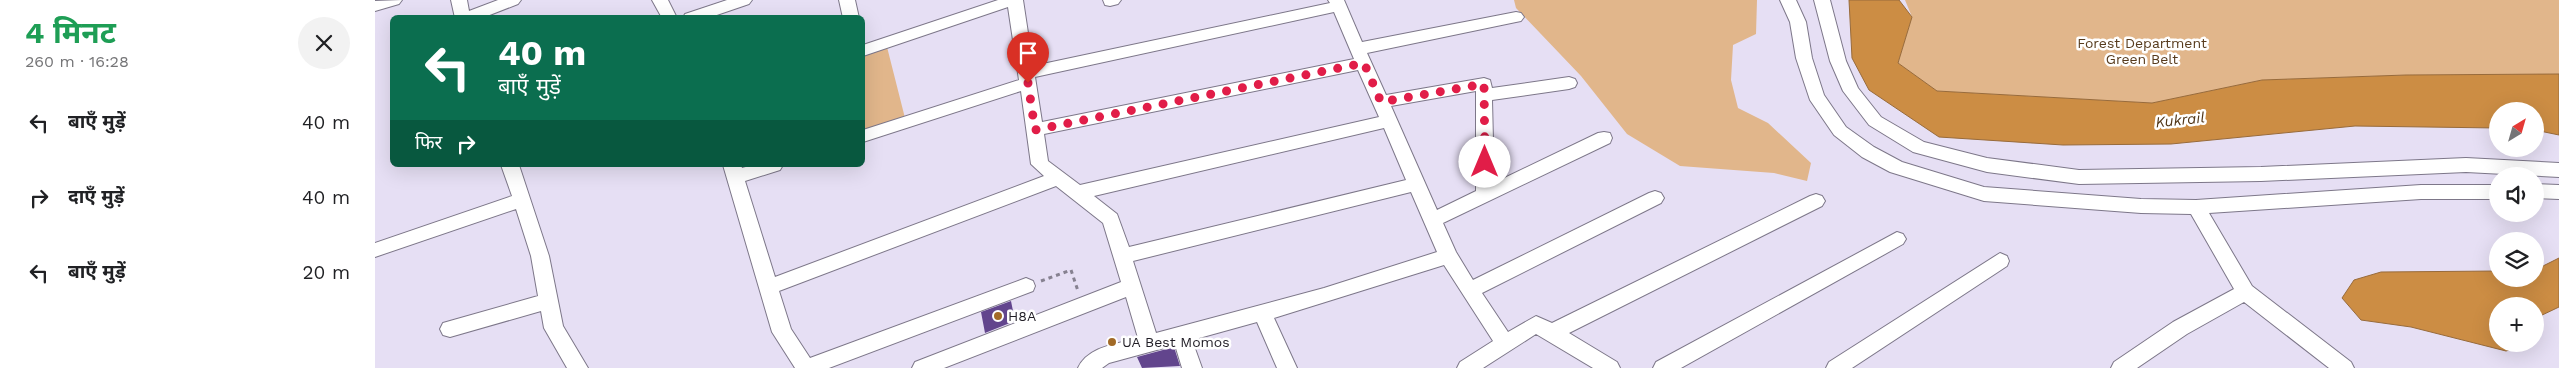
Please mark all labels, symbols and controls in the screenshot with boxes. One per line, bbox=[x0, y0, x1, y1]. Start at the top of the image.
text: 4 मिनट bbox=[25, 15, 116, 50]
button: close bbox=[298, 17, 350, 69]
text: 40 m bbox=[498, 32, 586, 74]
pin bbox=[1007, 32, 1049, 83]
icon: left bbox=[415, 35, 480, 100]
park label: Forest Department Green Belt bbox=[2077, 35, 2207, 67]
icon: arrive bbox=[1014, 39, 1042, 67]
text: 260 m · 16:28 bbox=[25, 52, 129, 71]
text: बाएँ मुड़ें bbox=[498, 74, 561, 99]
north arrow bbox=[2489, 102, 2544, 158]
map controls bbox=[2489, 102, 2544, 352]
water label: Kukrail bbox=[2154, 108, 2206, 132]
icon: left bbox=[25, 109, 53, 137]
text: बाएँ मुड़ें bbox=[68, 110, 126, 133]
text: 40 m bbox=[302, 111, 350, 134]
icon: right bbox=[452, 130, 480, 158]
text: फिर bbox=[415, 131, 442, 154]
position arrow bbox=[1458, 135, 1510, 187]
button: sound bbox=[2489, 167, 2544, 222]
icon: right bbox=[25, 184, 53, 212]
text: दाएँ मुड़ें bbox=[68, 185, 124, 208]
text: 40 m bbox=[302, 186, 350, 209]
button: layers bbox=[2489, 232, 2544, 287]
icon: left bbox=[25, 259, 53, 287]
text: बाएँ मुड़ें bbox=[68, 260, 126, 283]
text: 20 m bbox=[303, 261, 350, 284]
button: + bbox=[2489, 297, 2544, 352]
place label: H8A bbox=[1008, 308, 1036, 324]
marker: H8A bbox=[992, 310, 1004, 322]
place label: UA Best Momos bbox=[1122, 334, 1230, 350]
marker: UA Best Momos bbox=[1106, 336, 1118, 348]

